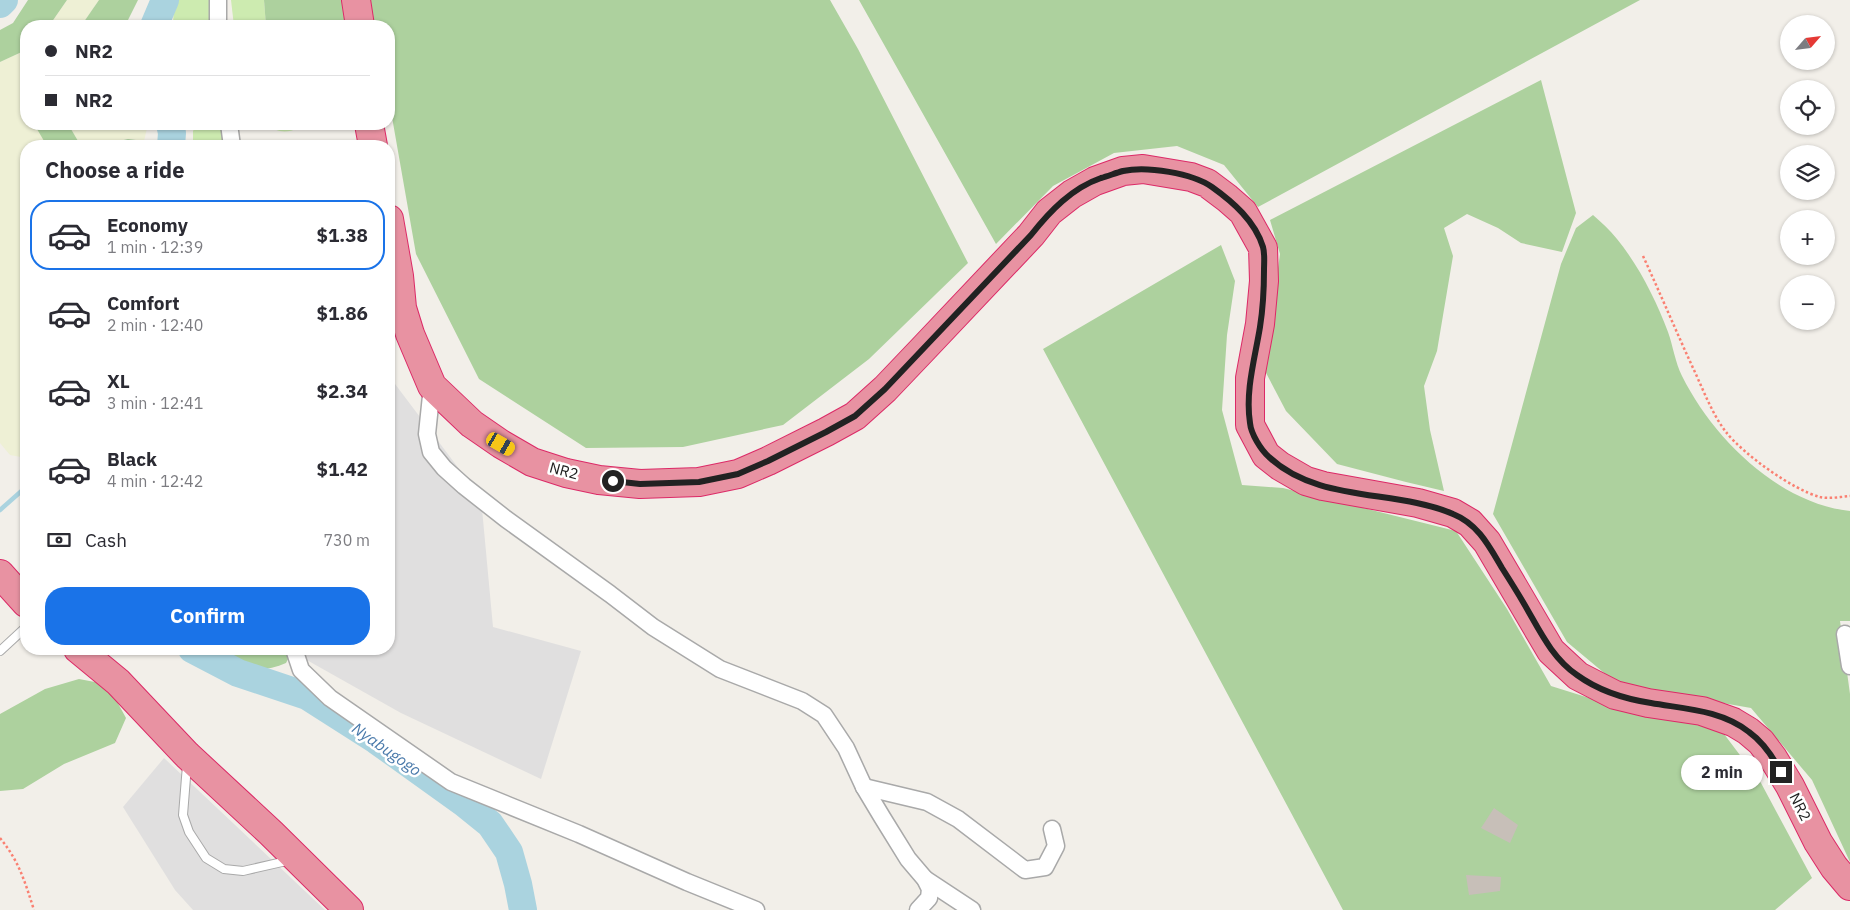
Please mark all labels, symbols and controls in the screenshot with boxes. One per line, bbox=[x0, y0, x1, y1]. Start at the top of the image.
north arrow bbox=[1780, 15, 1835, 70]
map controls bbox=[1780, 15, 1835, 330]
text: NR2 bbox=[75, 39, 113, 63]
button: locate bbox=[1780, 80, 1835, 135]
text: NR2 bbox=[75, 88, 113, 112]
button: layers bbox=[1780, 145, 1835, 200]
text: Choose a ride bbox=[45, 155, 185, 184]
button: + bbox=[1780, 210, 1835, 265]
icon: car bbox=[47, 213, 92, 258]
text: Economy bbox=[107, 213, 188, 237]
text: $1.38 bbox=[316, 223, 368, 247]
text: 1 min · 12:39 bbox=[107, 237, 203, 257]
button: − bbox=[1780, 275, 1835, 330]
icon: car bbox=[47, 291, 92, 336]
text: Comfort bbox=[107, 291, 180, 315]
text: $1.86 bbox=[316, 301, 368, 325]
text: 2 min · 12:40 bbox=[107, 315, 203, 335]
icon: car bbox=[47, 369, 92, 414]
text: XL bbox=[107, 369, 130, 393]
text: $2.34 bbox=[316, 379, 368, 403]
text: 3 min · 12:41 bbox=[107, 393, 203, 413]
car bbox=[484, 430, 517, 458]
icon: car bbox=[47, 447, 92, 492]
text: Black bbox=[107, 447, 157, 471]
text: $1.42 bbox=[316, 457, 368, 481]
street label: NR2 bbox=[548, 458, 581, 483]
route start bbox=[602, 470, 624, 492]
text: 4 min · 12:42 bbox=[107, 471, 203, 491]
icon: cash bbox=[45, 526, 73, 554]
text: Cash bbox=[85, 528, 127, 552]
text: 730 m bbox=[323, 530, 370, 550]
button: Confirm bbox=[45, 587, 370, 645]
water label: Nyabugogo bbox=[349, 718, 426, 780]
callout: 2 min bbox=[1681, 754, 1764, 790]
route end bbox=[1770, 761, 1792, 783]
text: 2 min bbox=[1701, 762, 1743, 782]
street label: NR2 bbox=[1785, 789, 1816, 824]

